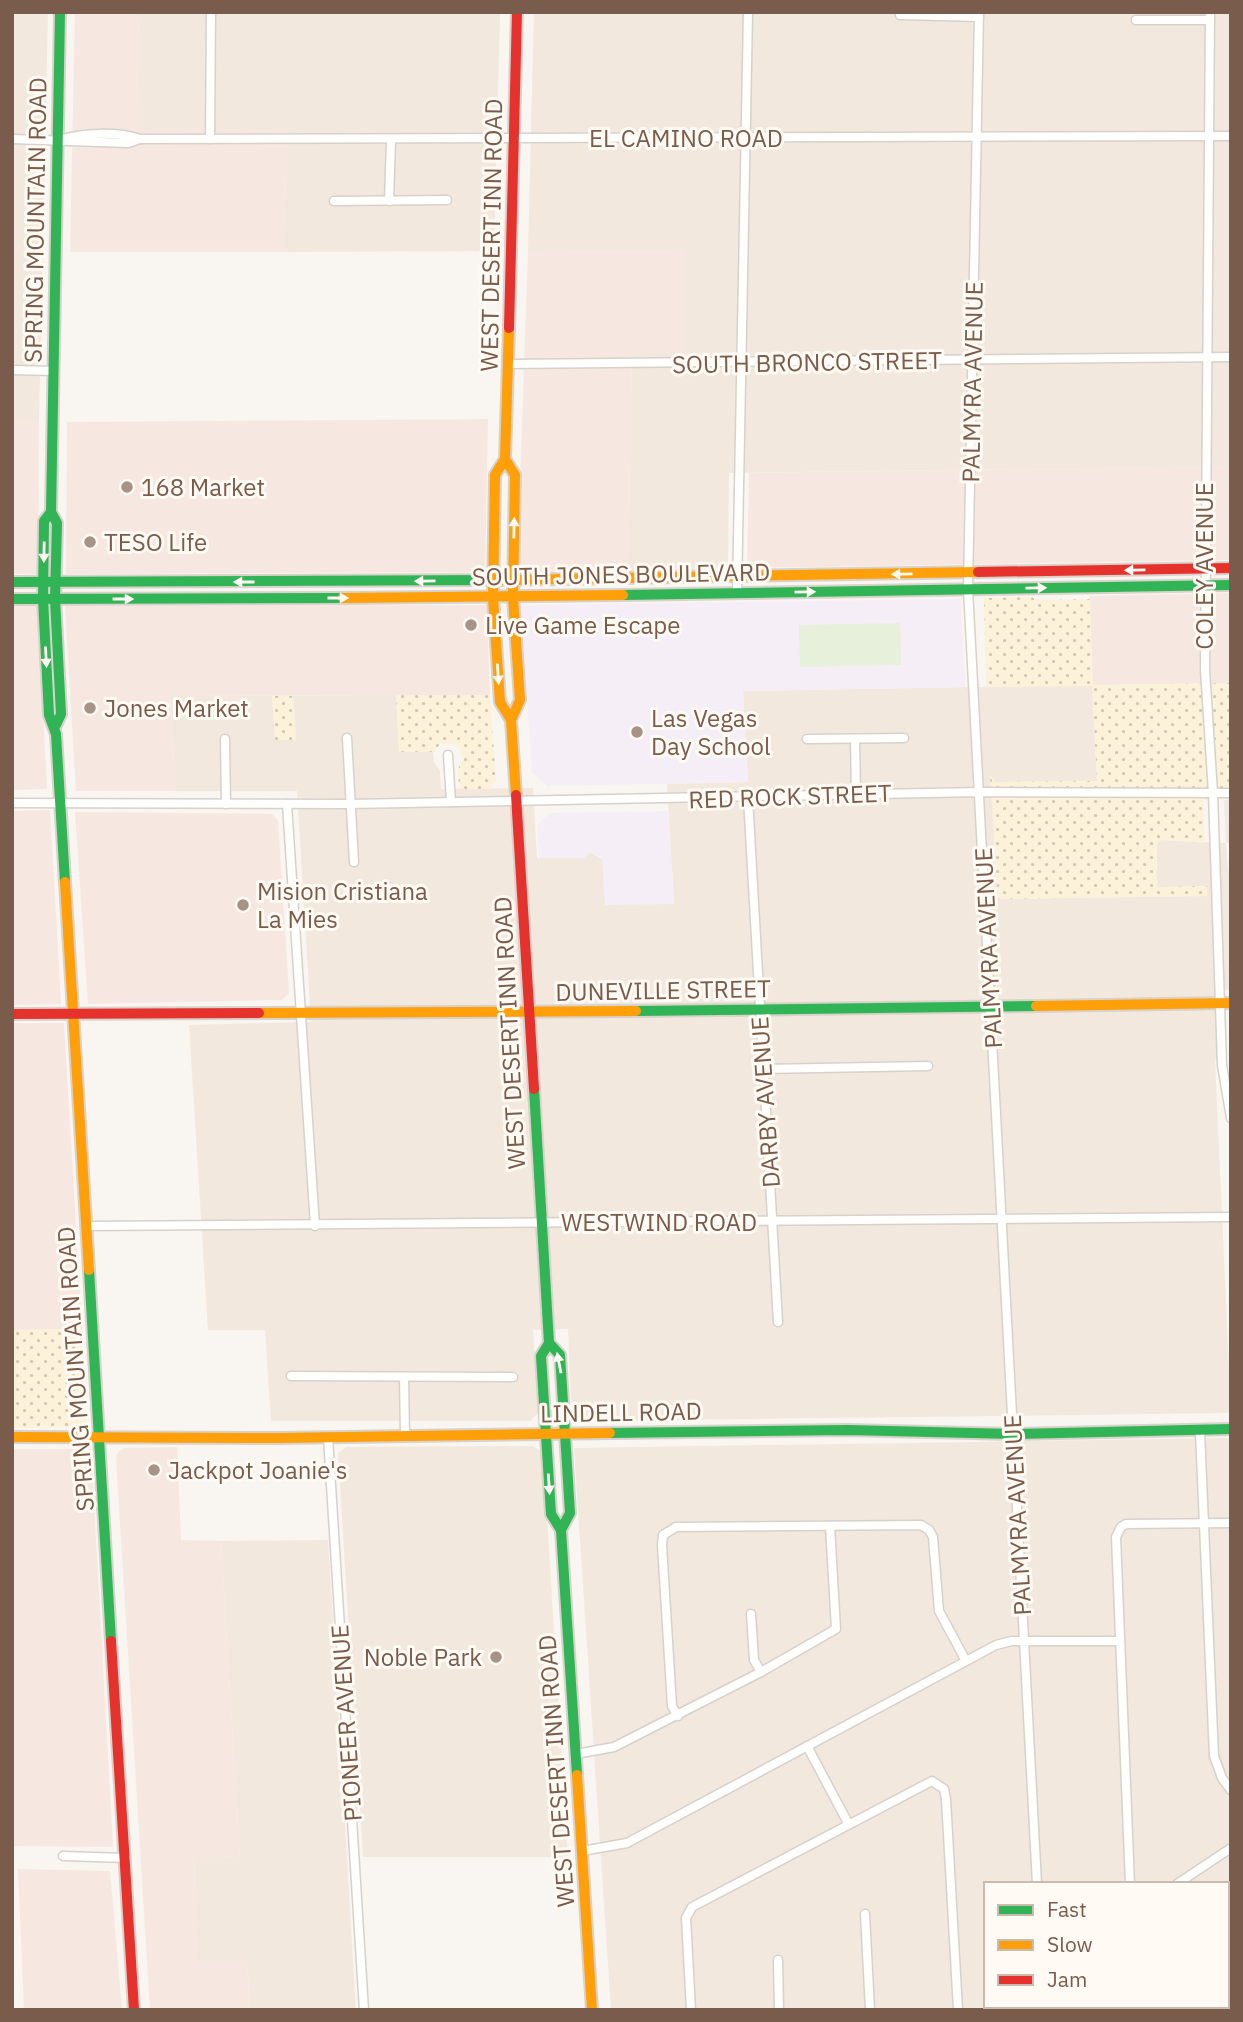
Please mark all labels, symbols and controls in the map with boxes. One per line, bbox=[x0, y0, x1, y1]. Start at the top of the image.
street label: SPRING MOUNTAIN ROAD bbox=[17, 77, 53, 363]
street label: WEST DESERT INN ROAD bbox=[473, 98, 509, 372]
street label: EL CAMINO ROAD bbox=[589, 122, 783, 154]
street label: PALMYRA AVENUE bbox=[954, 281, 990, 483]
street label: SOUTH BRONCO STREET bbox=[672, 344, 943, 380]
place label: 168 Market bbox=[141, 471, 265, 503]
marker: 168 Market bbox=[119, 479, 135, 495]
street label: COLEY AVENUE bbox=[1188, 482, 1220, 650]
one-way arrow bbox=[508, 516, 520, 538]
place label: TESO Life bbox=[104, 526, 207, 558]
marker: TESO Life bbox=[82, 534, 98, 550]
one-way arrow bbox=[38, 541, 50, 563]
street label: SOUTH JONES BOULEVARD bbox=[471, 555, 771, 593]
one-way arrow bbox=[1124, 564, 1146, 576]
one-way arrow bbox=[890, 568, 912, 580]
one-way arrow bbox=[233, 576, 255, 588]
one-way arrow bbox=[413, 576, 435, 587]
one-way arrow bbox=[1026, 582, 1048, 594]
one-way arrow bbox=[794, 586, 816, 598]
one-way arrow bbox=[327, 592, 349, 604]
one-way arrow bbox=[112, 593, 134, 605]
place label: Live Game Escape bbox=[485, 609, 680, 641]
marker: Live Game Escape bbox=[463, 617, 479, 633]
one-way arrow bbox=[41, 646, 52, 668]
one-way arrow bbox=[493, 663, 504, 685]
place label: Jones Market bbox=[104, 692, 249, 724]
marker: Jones Market bbox=[82, 700, 98, 716]
place label: Las Vegas Day School bbox=[651, 702, 771, 762]
marker: Las Vegas Day School bbox=[629, 724, 645, 740]
street label: RED ROCK STREET bbox=[688, 776, 892, 816]
street label: PALMYRA AVENUE bbox=[967, 847, 1009, 1049]
place label: Mision Cristiana La Mies bbox=[257, 875, 428, 935]
street label: WEST DESERT INN ROAD bbox=[486, 896, 532, 1170]
marker: Mision Cristiana La Mies bbox=[235, 897, 251, 913]
street label: DUNEVILLE STREET bbox=[555, 972, 771, 1008]
street label: DARBY AVENUE bbox=[743, 1015, 787, 1189]
street label: WESTWIND ROAD bbox=[561, 1206, 757, 1238]
street label: SPRING MOUNTAIN ROAD bbox=[49, 1225, 101, 1513]
one-way arrow bbox=[553, 1351, 564, 1373]
street label: LINDELL ROAD bbox=[540, 1395, 702, 1429]
street label: PALMYRA AVENUE bbox=[996, 1414, 1038, 1616]
place label: Jackpot Joanie's bbox=[168, 1454, 348, 1486]
marker: Jackpot Joanie's bbox=[146, 1462, 162, 1478]
one-way arrow bbox=[544, 1473, 555, 1495]
street label: PIONEER AVENUE bbox=[323, 1623, 369, 1823]
street label: WEST DESERT INN ROAD bbox=[531, 1634, 581, 1908]
place label: Noble Park bbox=[364, 1641, 482, 1673]
marker: Noble Park bbox=[488, 1649, 504, 1665]
legend bbox=[984, 1882, 1229, 2008]
text: Fast bbox=[1047, 1895, 1087, 1923]
text: Slow bbox=[1047, 1930, 1093, 1958]
text: Jam bbox=[1047, 1965, 1087, 1993]

